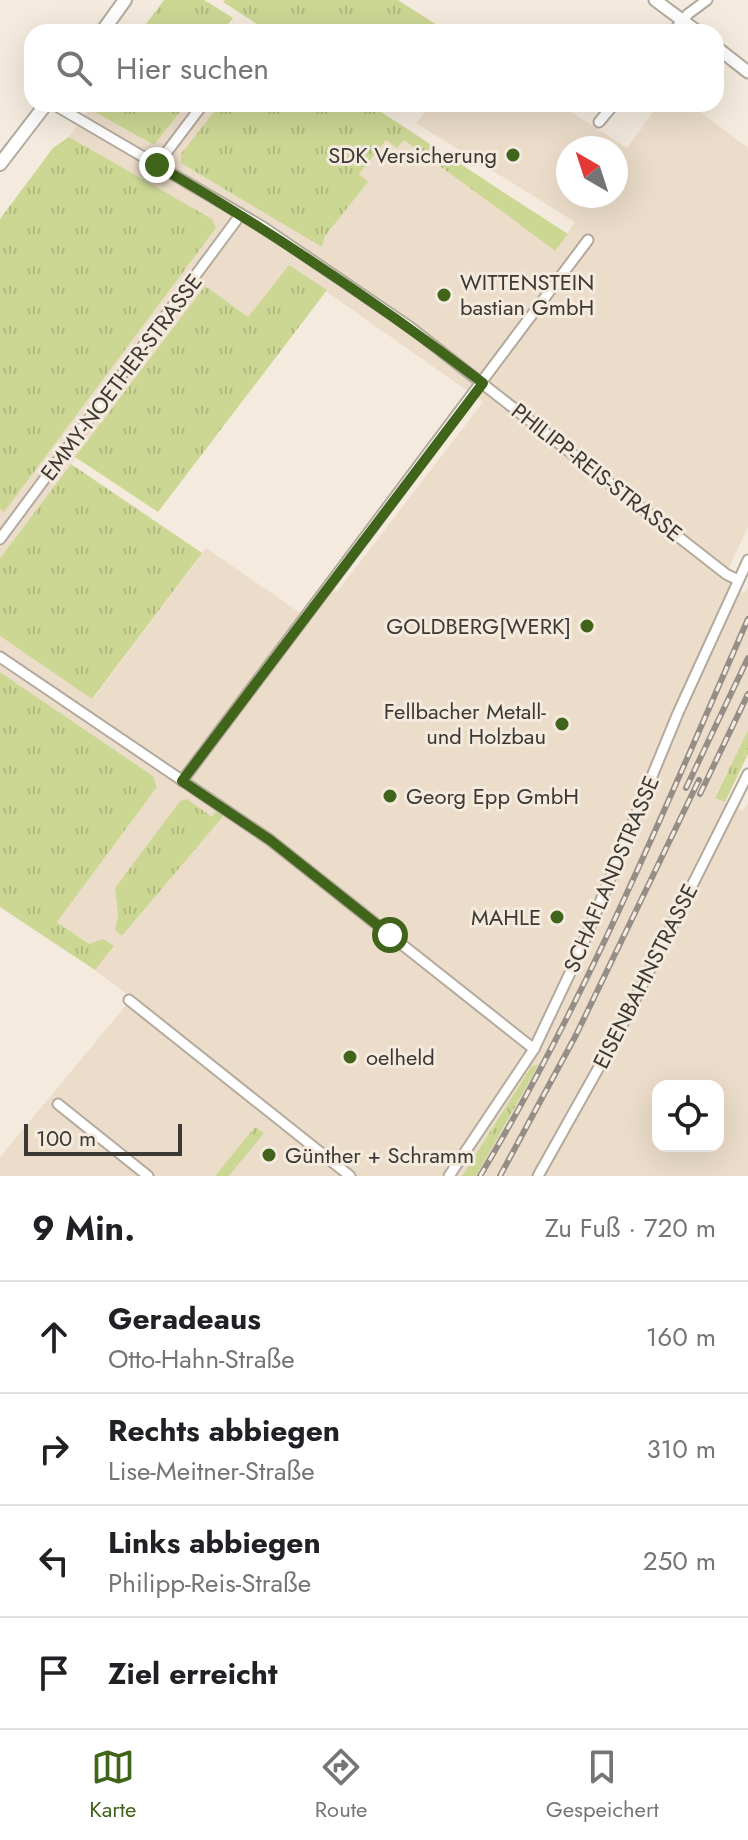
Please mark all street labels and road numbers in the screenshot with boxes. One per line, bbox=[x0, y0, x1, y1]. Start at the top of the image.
street label: EMMY-NOETHER-STRASSE bbox=[33, 267, 209, 487]
street label: PHILIPP-REIS-STRASSE bbox=[505, 395, 689, 549]
street label: SCHAFLANDSTRASSE bbox=[555, 771, 667, 977]
street label: EISENBAHNSTRASSE bbox=[585, 878, 705, 1074]

